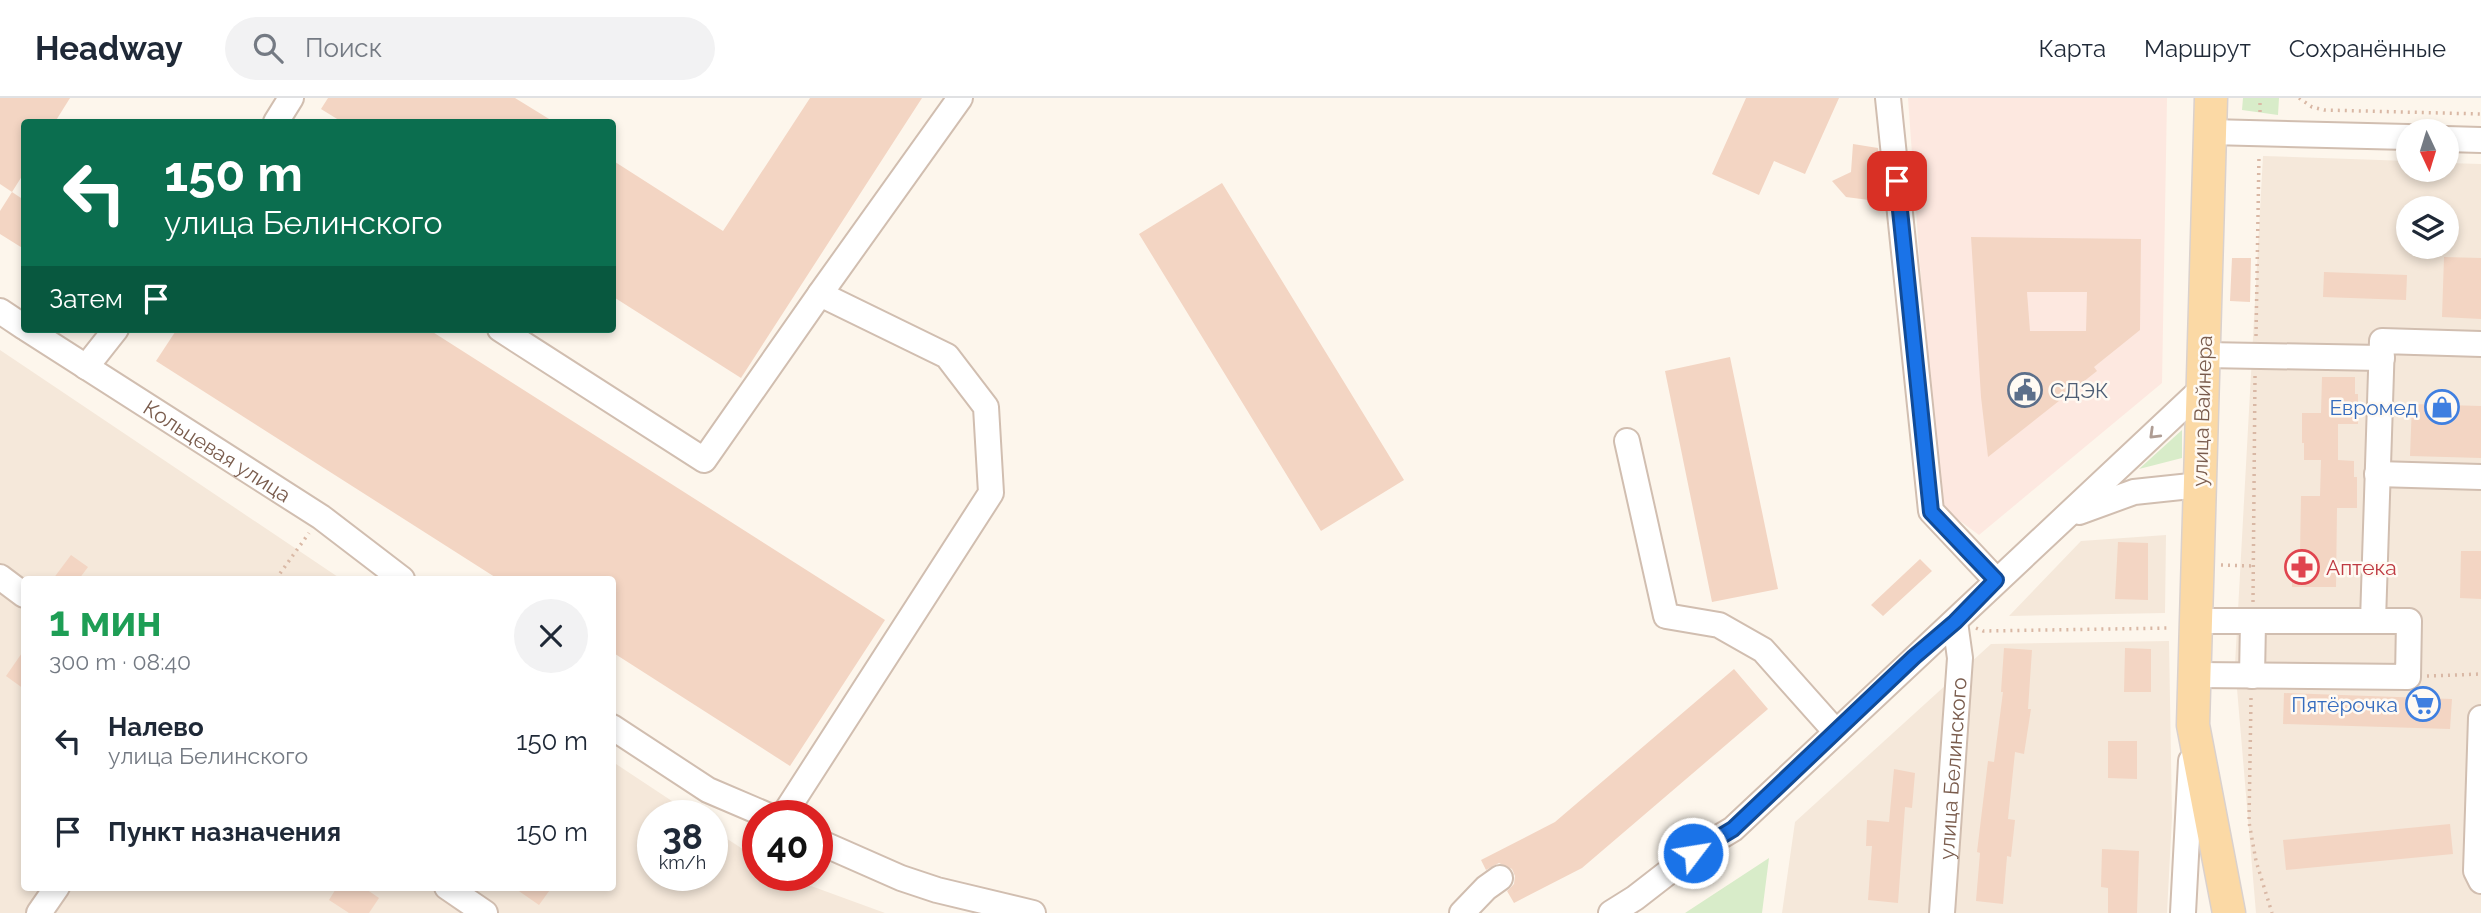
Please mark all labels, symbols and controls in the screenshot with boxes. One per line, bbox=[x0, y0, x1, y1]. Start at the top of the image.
search box bbox=[225, 17, 715, 80]
text: Headway bbox=[35, 29, 183, 68]
icon: search bbox=[249, 29, 287, 67]
text: Поиск bbox=[305, 33, 382, 63]
text: Карта bbox=[2038, 34, 2106, 63]
text: Маршрут bbox=[2144, 34, 2251, 63]
text: Сохранённые bbox=[2289, 34, 2446, 63]
north arrow bbox=[2396, 119, 2459, 182]
map controls bbox=[2396, 119, 2459, 259]
text: 150 m bbox=[164, 145, 303, 202]
icon: left bbox=[49, 147, 140, 238]
pin bbox=[1867, 151, 1927, 211]
icon: arrive bbox=[1878, 162, 1916, 200]
button: layers bbox=[2396, 196, 2459, 259]
text: улица Белинского bbox=[164, 204, 443, 241]
icon: arrive bbox=[137, 280, 175, 318]
text: Затем bbox=[49, 284, 123, 314]
street label: улица Вайнера bbox=[2187, 335, 2217, 487]
public building icon: СДЭК bbox=[2006, 371, 2044, 409]
place label: СДЭК bbox=[2050, 378, 2108, 403]
shop icon: Евромед bbox=[2423, 388, 2461, 426]
street label: Кольцевая улица bbox=[139, 395, 296, 507]
place label: Евромед bbox=[2329, 395, 2418, 420]
one-way arrow bbox=[2149, 426, 2162, 439]
pharmacy icon: Аптека bbox=[2283, 548, 2321, 586]
place label: Аптека bbox=[2326, 555, 2397, 580]
text: 1 мин bbox=[49, 597, 162, 646]
button: close bbox=[514, 599, 588, 673]
text: 300 m · 08:40 bbox=[49, 648, 191, 675]
street label: улица Белинского bbox=[1933, 676, 1971, 860]
supermarket icon: Пятёрочка bbox=[2404, 685, 2442, 723]
place label: Пятёрочка bbox=[2291, 692, 2398, 717]
text: Налево bbox=[108, 712, 204, 742]
icon: left bbox=[49, 722, 87, 760]
text: 150 m bbox=[516, 726, 588, 756]
text: улица Белинского bbox=[108, 742, 308, 769]
speed limit sign: 40 bbox=[742, 800, 833, 891]
icon: arrive bbox=[49, 813, 87, 851]
text: 38 bbox=[662, 816, 703, 857]
position arrow bbox=[1656, 816, 1730, 890]
text: Пункт назначения bbox=[108, 817, 341, 847]
text: 150 m bbox=[516, 817, 588, 847]
text: km/h bbox=[659, 852, 706, 873]

